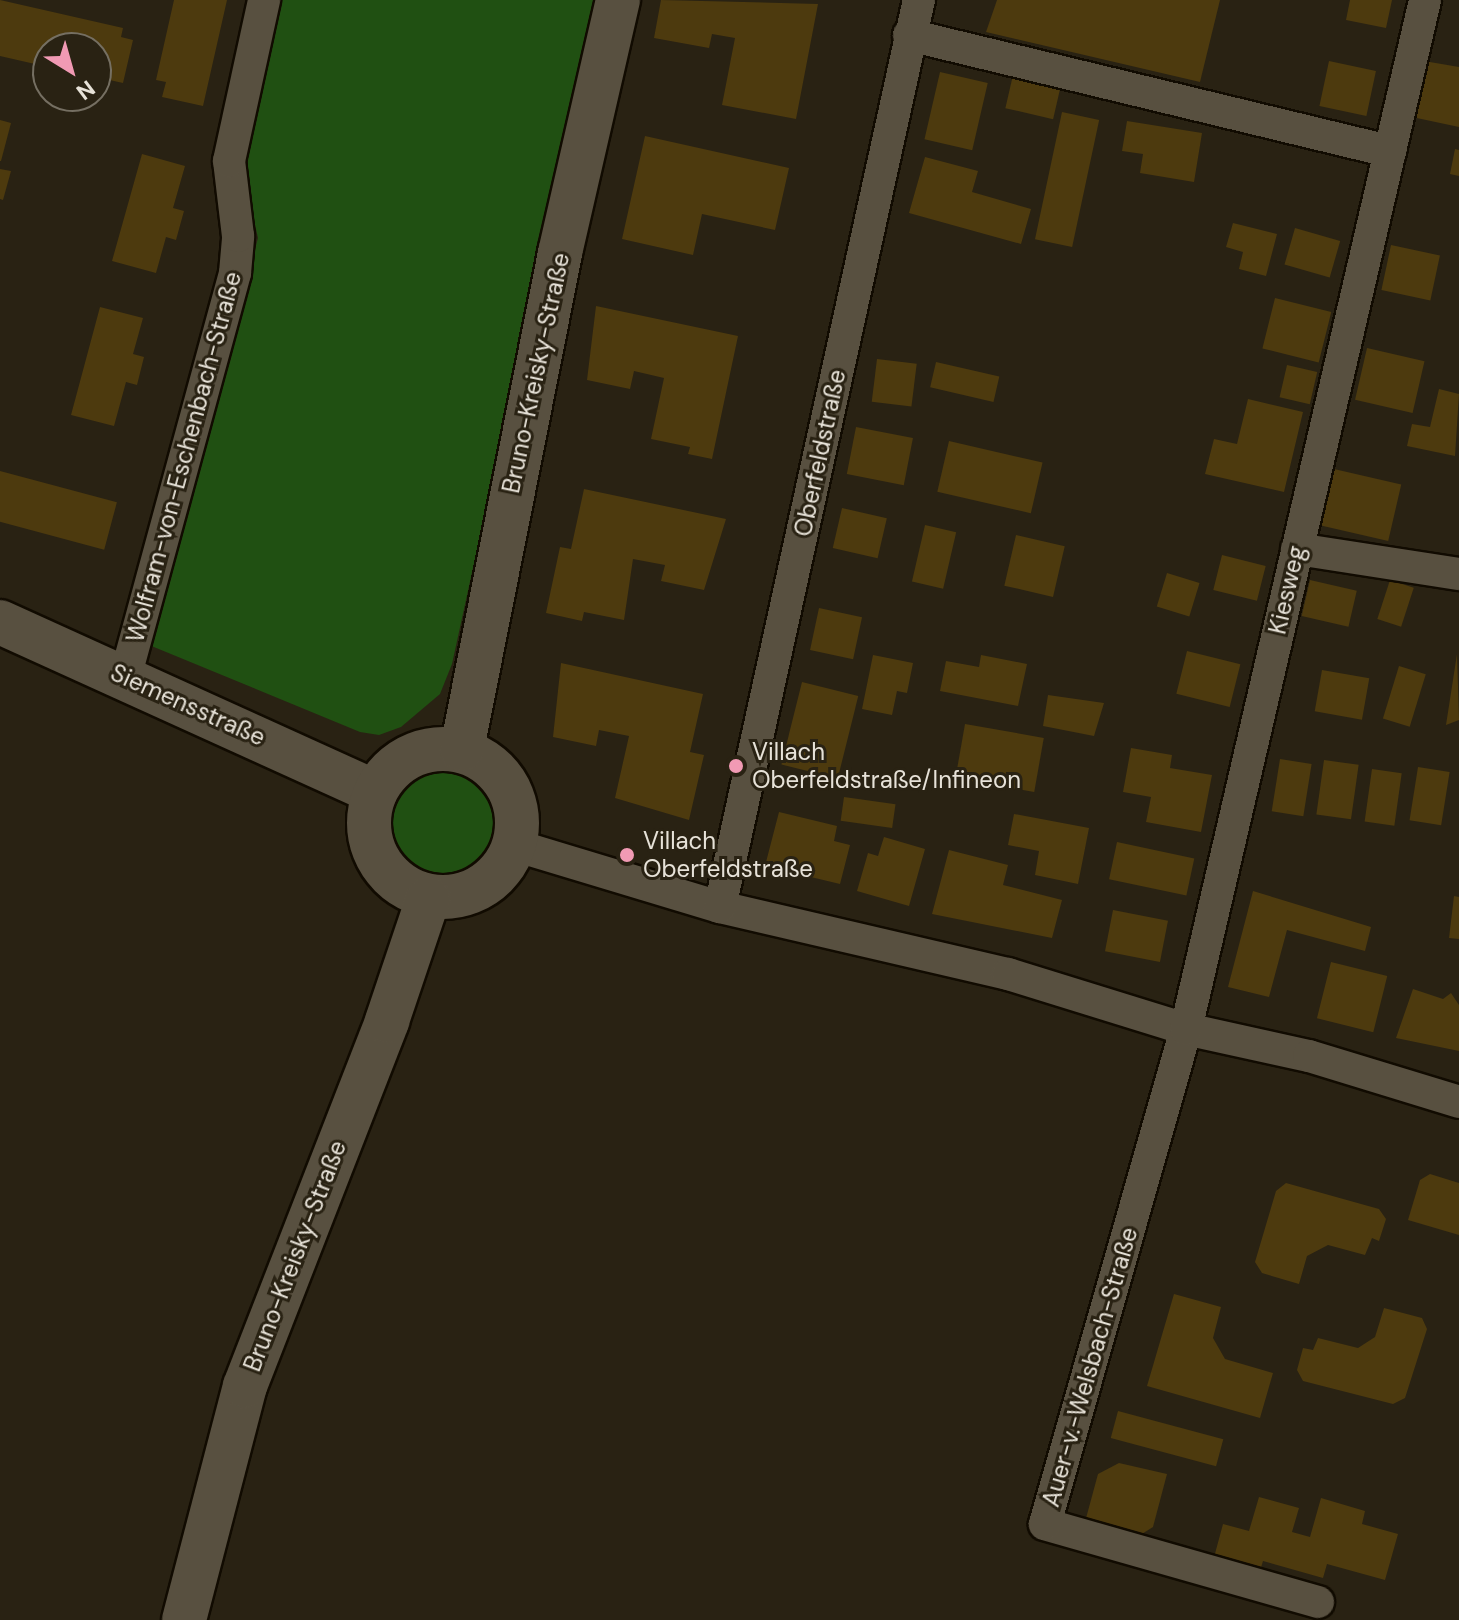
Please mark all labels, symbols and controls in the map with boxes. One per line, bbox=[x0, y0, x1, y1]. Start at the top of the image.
north arrow bbox=[32, 32, 112, 112]
text: N bbox=[70, 74, 101, 106]
street label: Bruno-Kreisky-Straße bbox=[496, 250, 576, 496]
street label: Wolfram-von-Eschenbach-Straße bbox=[121, 268, 247, 646]
street label: Oberfeldstraße bbox=[788, 367, 852, 539]
street label: Kiesweg bbox=[1263, 543, 1311, 637]
street label: Siemensstraße bbox=[106, 658, 270, 752]
place label: Villach Oberfeldstraße/Infineon bbox=[752, 738, 1021, 794]
marker: Villach Oberfeldstraße/Infineon bbox=[727, 757, 745, 775]
place label: Villach Oberfeldstraße bbox=[643, 827, 813, 883]
marker: Villach Oberfeldstraße bbox=[618, 846, 636, 864]
street label: Bruno-Kreisky-Straße bbox=[238, 1137, 352, 1375]
street label: Auer-v.-Welsbach-Straße bbox=[1036, 1224, 1144, 1510]

